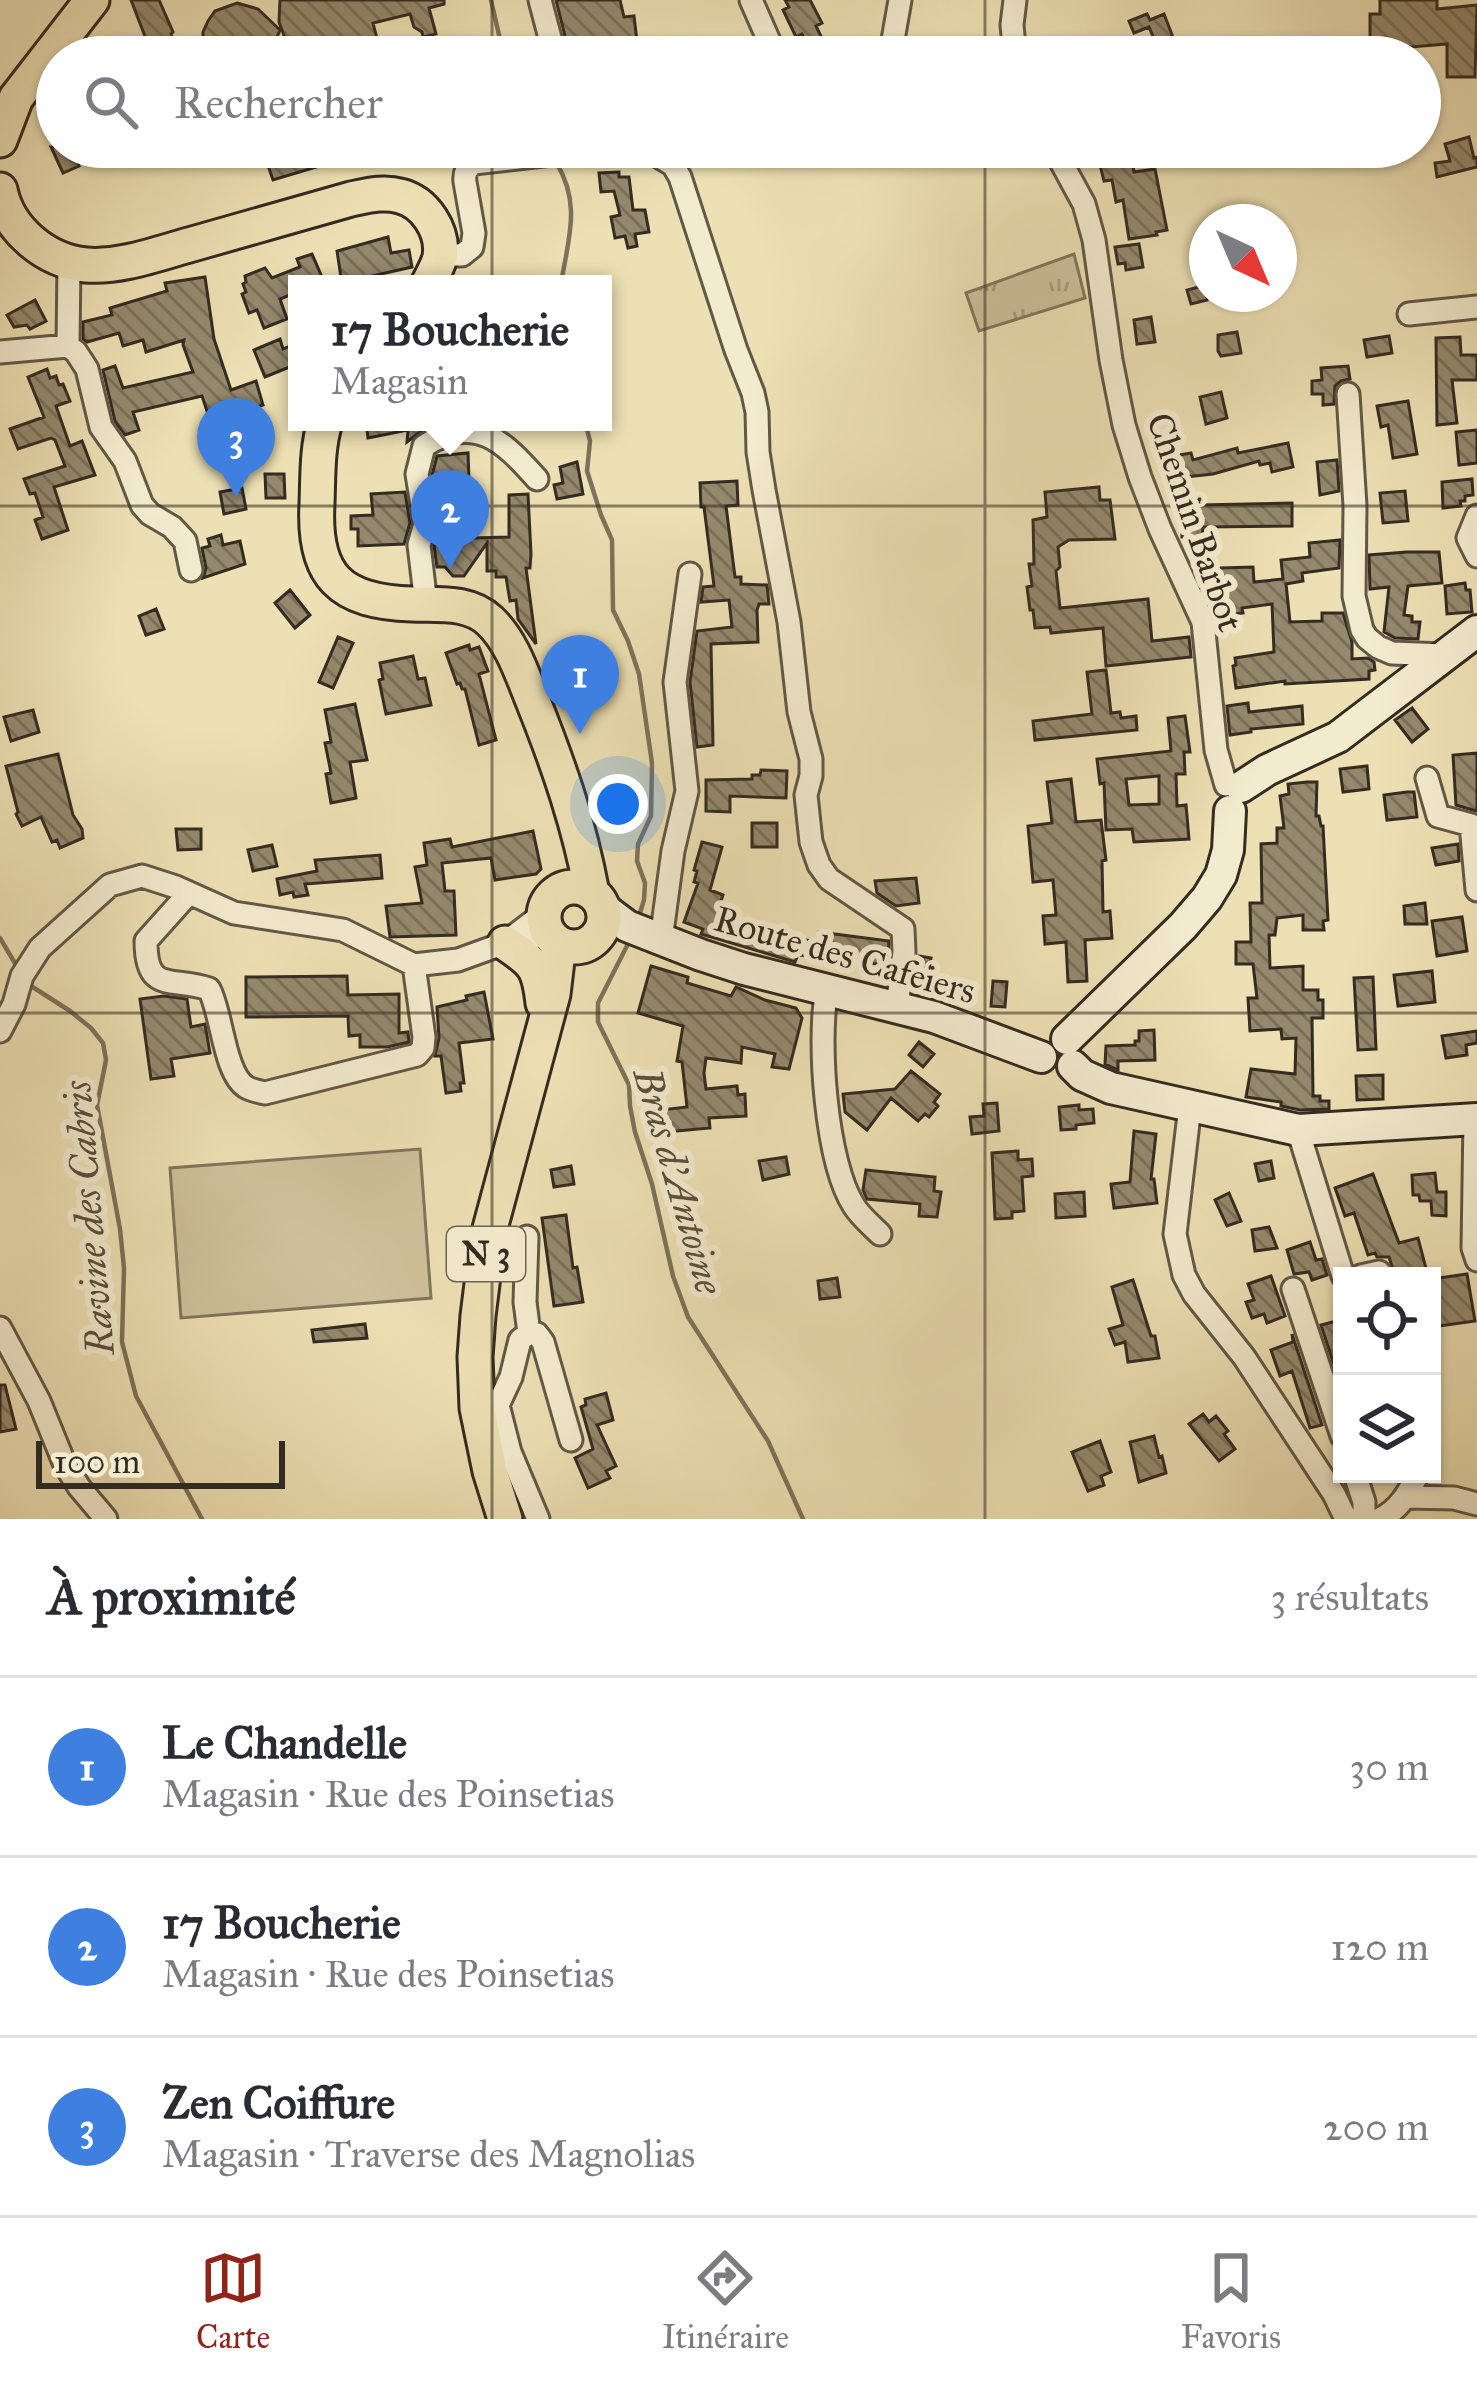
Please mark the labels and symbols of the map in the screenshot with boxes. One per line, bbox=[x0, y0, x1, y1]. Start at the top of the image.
north arrow bbox=[1189, 204, 1297, 312]
pin: 3 bbox=[197, 398, 275, 497]
street label: Chemin Barbot bbox=[1137, 407, 1253, 637]
pin: 2 bbox=[411, 470, 489, 569]
pin: 1 bbox=[541, 635, 619, 734]
your location bbox=[588, 774, 648, 834]
street label: Route des Cafeiers bbox=[709, 897, 981, 1013]
water label: Bras d'Antoine bbox=[622, 1061, 734, 1301]
water label: Ravine des Cabris bbox=[53, 1078, 125, 1359]
road number: N 3 bbox=[447, 1227, 525, 1281]
scale bar bbox=[36, 1435, 285, 1488]

